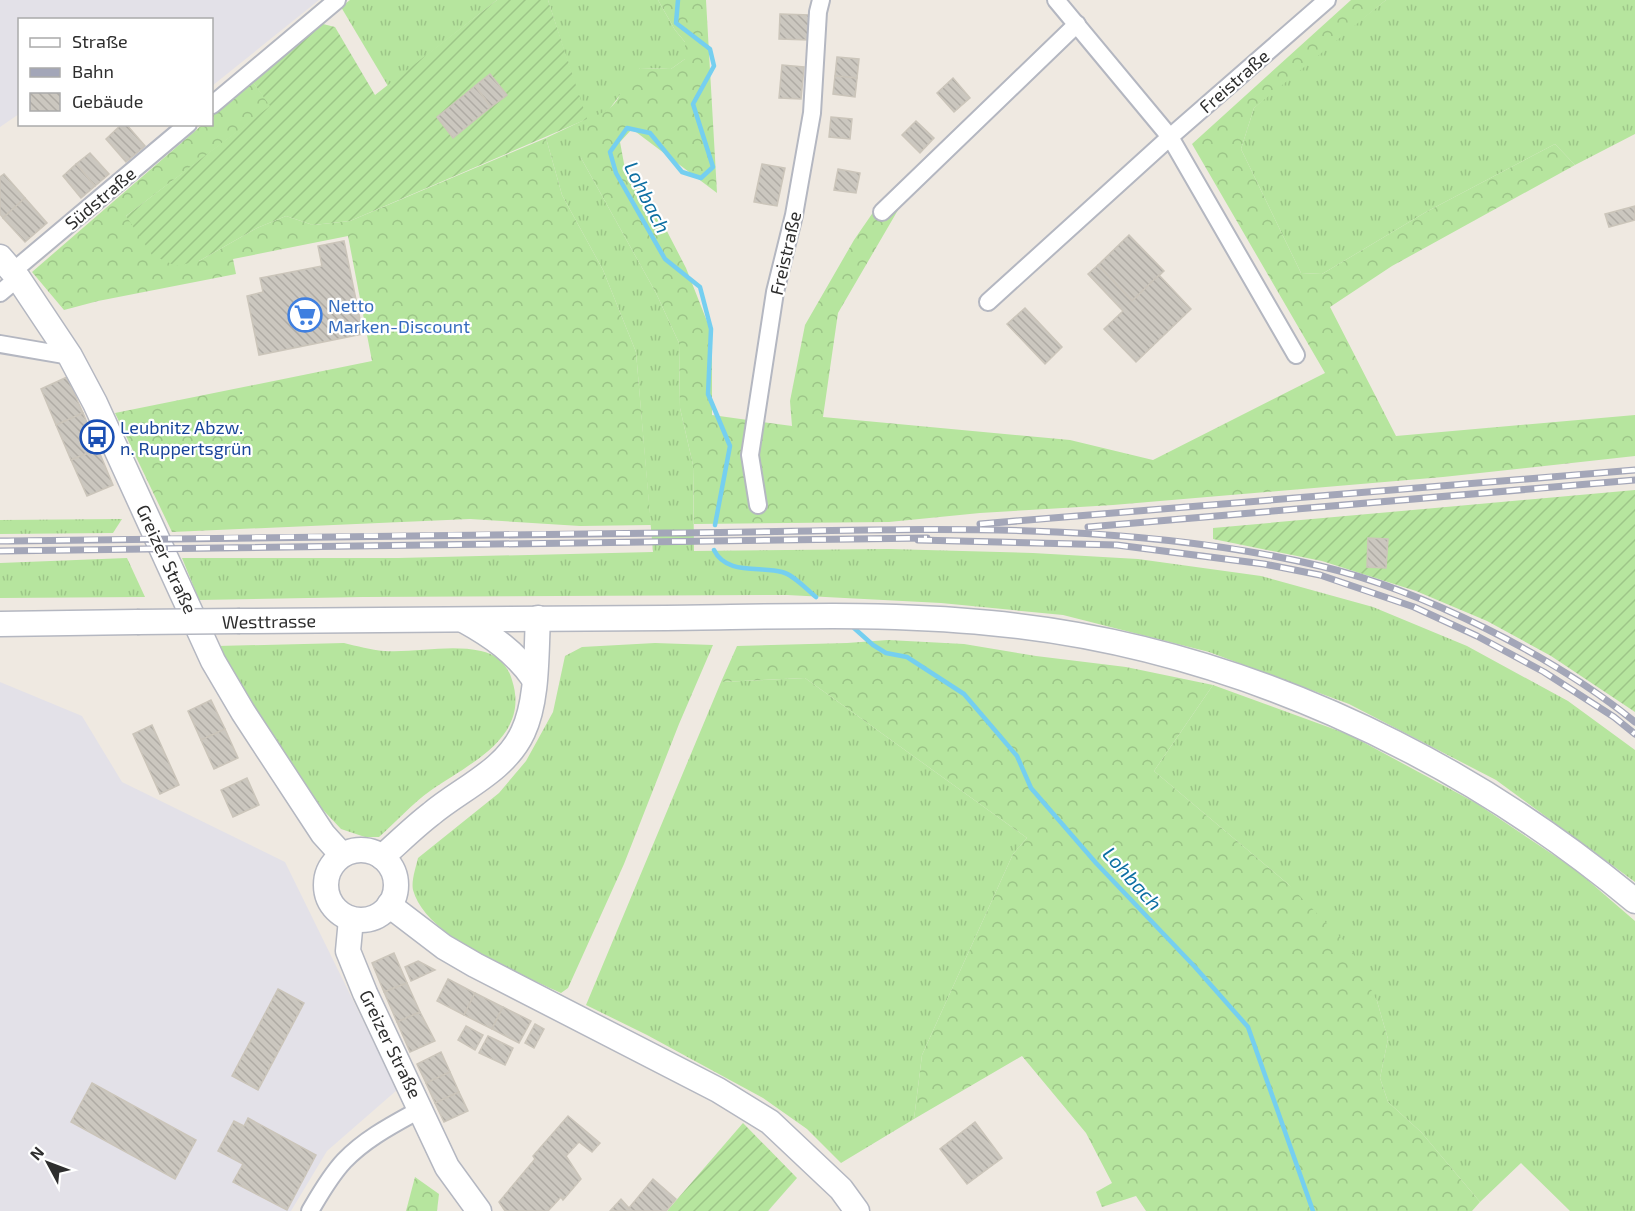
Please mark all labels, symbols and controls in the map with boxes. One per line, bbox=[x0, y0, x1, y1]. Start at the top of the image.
legend bbox=[18, 18, 213, 126]
text: Straße bbox=[72, 30, 128, 52]
street label: Freistraße bbox=[1195, 45, 1273, 117]
text: Bahn bbox=[72, 60, 114, 82]
text: Gebäude bbox=[72, 90, 143, 112]
water label: Lohbach bbox=[620, 157, 676, 237]
street label: Südstraße bbox=[60, 162, 140, 234]
street label: Freistraße bbox=[765, 209, 805, 297]
place label: Netto Marken-Discount bbox=[328, 294, 470, 337]
supermarket icon: Netto Marken-Discount bbox=[287, 297, 323, 333]
place label: Leubnitz Abzw. n. Ruppertsgrün bbox=[120, 416, 252, 459]
bus stop icon: Leubnitz Abzw. n. Ruppertsgrün bbox=[79, 419, 115, 455]
street label: Greizer Straße bbox=[132, 501, 202, 617]
street label: Westtrasse bbox=[222, 609, 316, 633]
water label: Lohbach bbox=[1098, 841, 1168, 915]
street label: Greizer Straße bbox=[355, 986, 427, 1102]
north arrow bbox=[18, 1133, 78, 1193]
text: N bbox=[25, 1142, 47, 1163]

